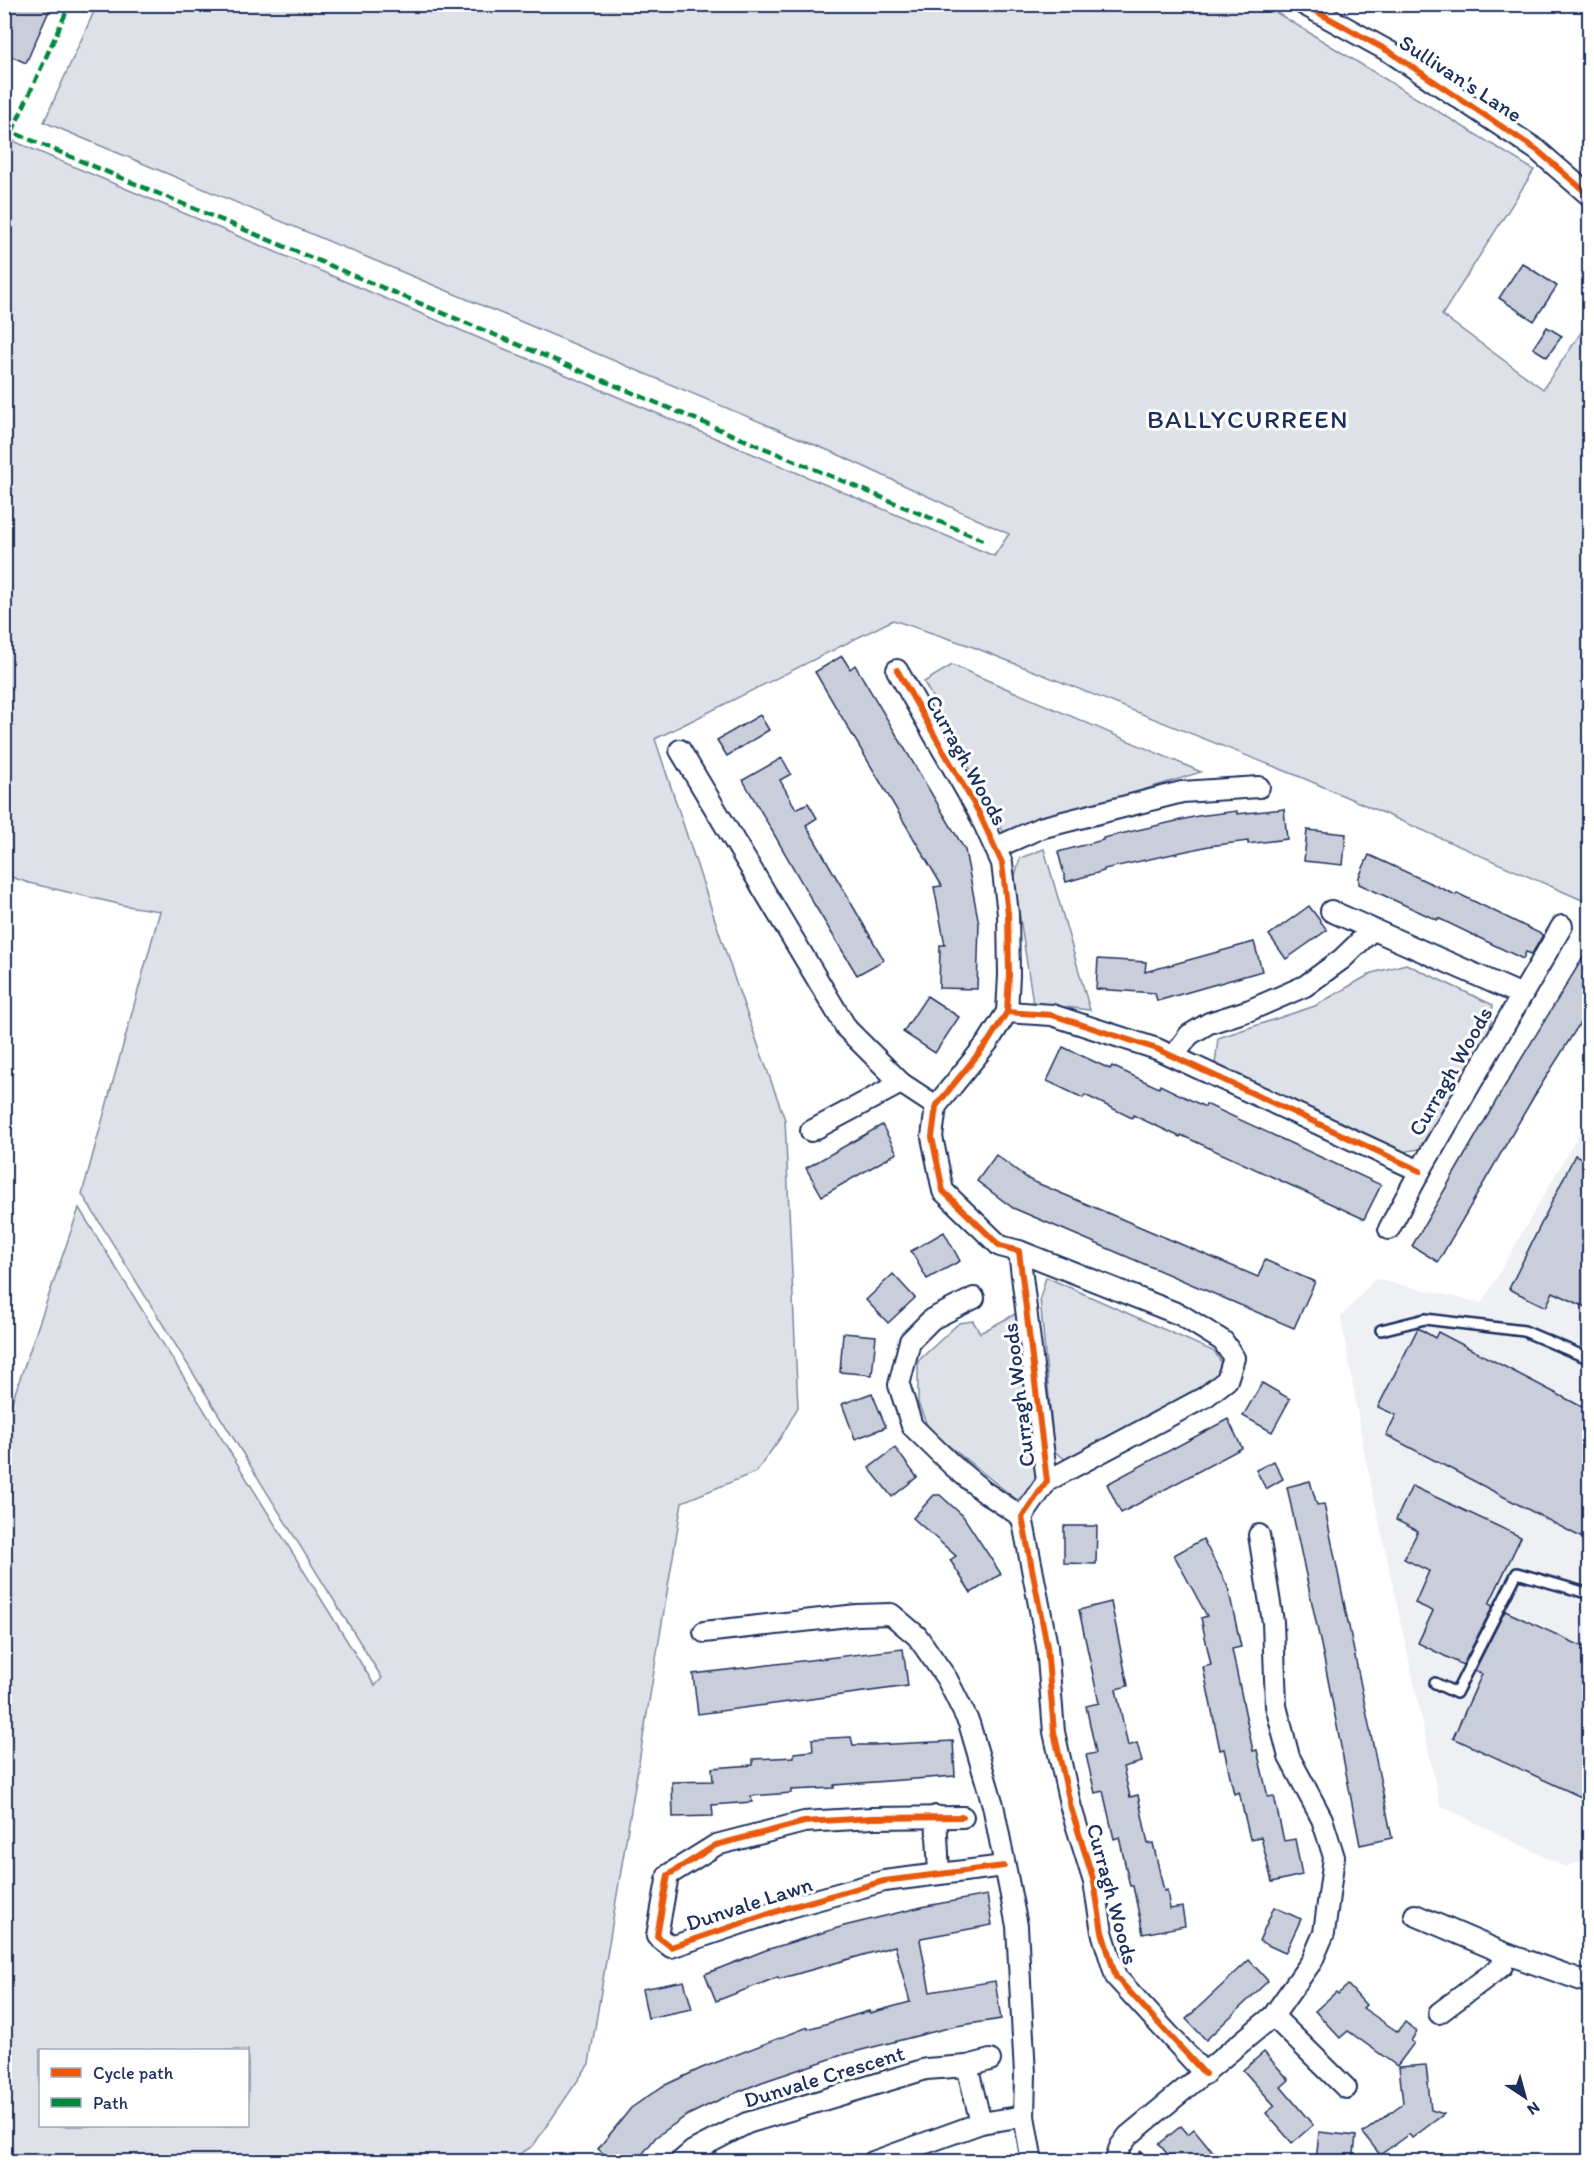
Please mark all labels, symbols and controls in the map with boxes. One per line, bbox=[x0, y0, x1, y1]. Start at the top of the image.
street label: Sullivan's Lane bbox=[1394, 29, 1527, 128]
district label: BALLYCURREEN bbox=[1147, 403, 1349, 435]
street label: Curragh Woods bbox=[920, 690, 1014, 830]
street label: Curragh Woods bbox=[1402, 1002, 1498, 1141]
street label: Curragh Woods bbox=[996, 1321, 1041, 1469]
street label: Curragh Woods bbox=[1081, 1821, 1144, 1968]
street label: Dunvale Lawn bbox=[683, 1870, 816, 1937]
street label: Dunvale Crescent bbox=[741, 2039, 908, 2114]
legend bbox=[39, 2049, 249, 2127]
text: Cycle path bbox=[93, 2062, 174, 2084]
north arrow bbox=[1495, 2067, 1555, 2127]
text: Path bbox=[93, 2092, 128, 2114]
text: N bbox=[1524, 2098, 1543, 2120]

